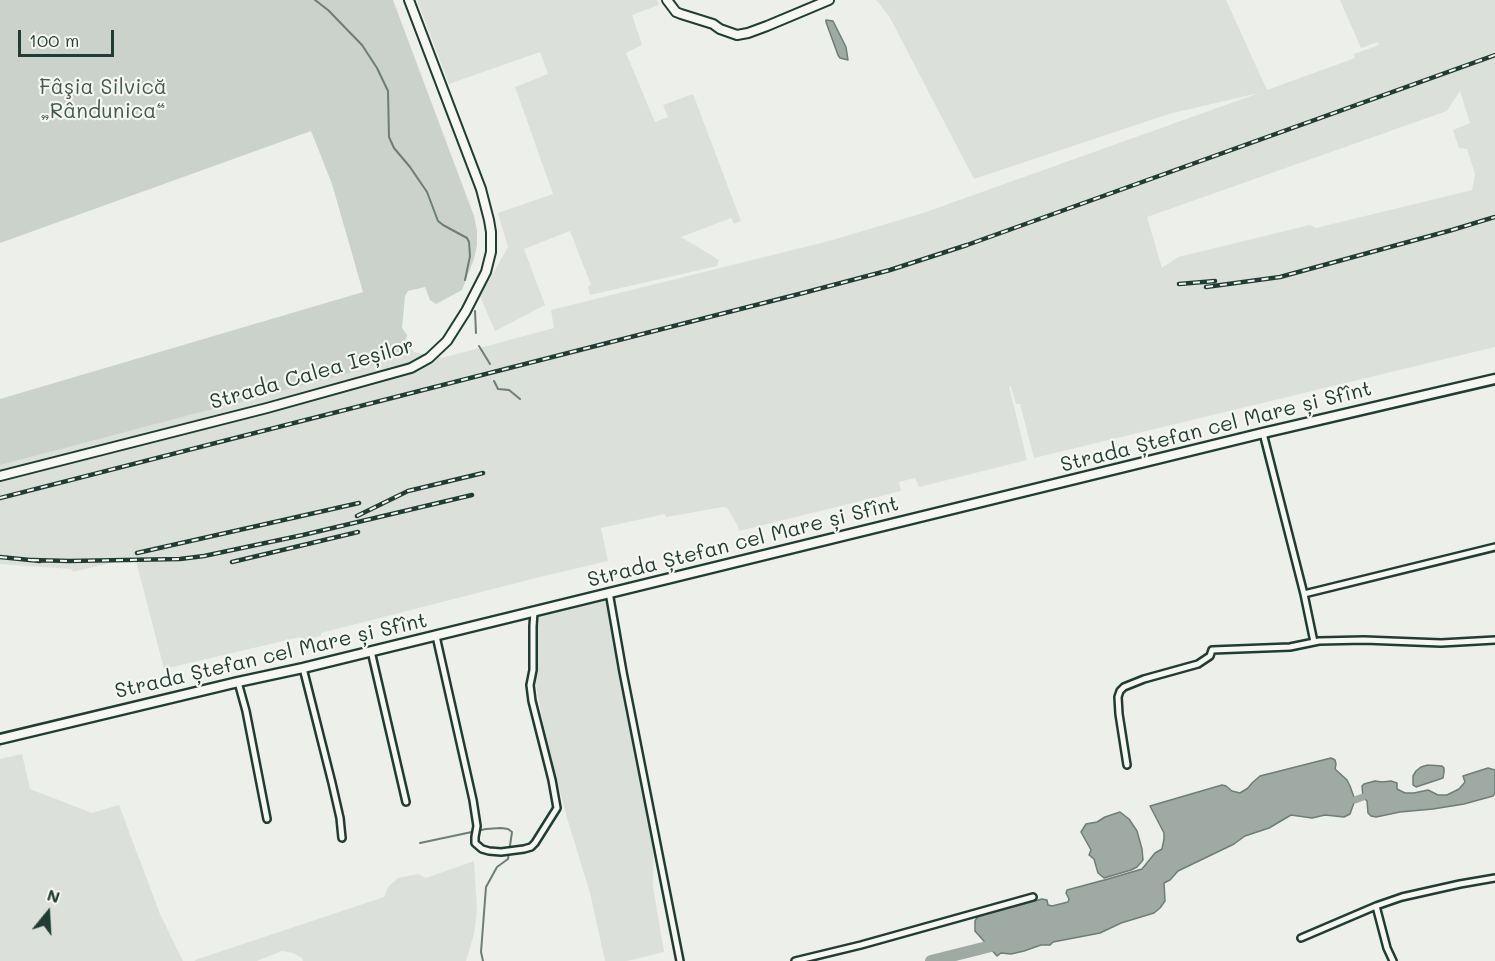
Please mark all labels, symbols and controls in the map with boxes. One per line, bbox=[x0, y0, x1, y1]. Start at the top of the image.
scale bar bbox=[21, 18, 117, 56]
text: 100 m bbox=[29, 28, 79, 52]
park label: Fâşia Silvică „Rândunica“ bbox=[39, 75, 167, 125]
street label: Strada Calea Ieșilor bbox=[207, 333, 417, 415]
street label: Strada Ștefan cel Mare și Sfînt bbox=[1058, 376, 1374, 478]
street label: Strada Ștefan cel Mare și Sfînt bbox=[585, 491, 901, 593]
street label: Strada Ștefan cel Mare și Sfînt bbox=[112, 608, 430, 704]
north arrow bbox=[18, 883, 78, 943]
text: N bbox=[45, 884, 63, 907]

